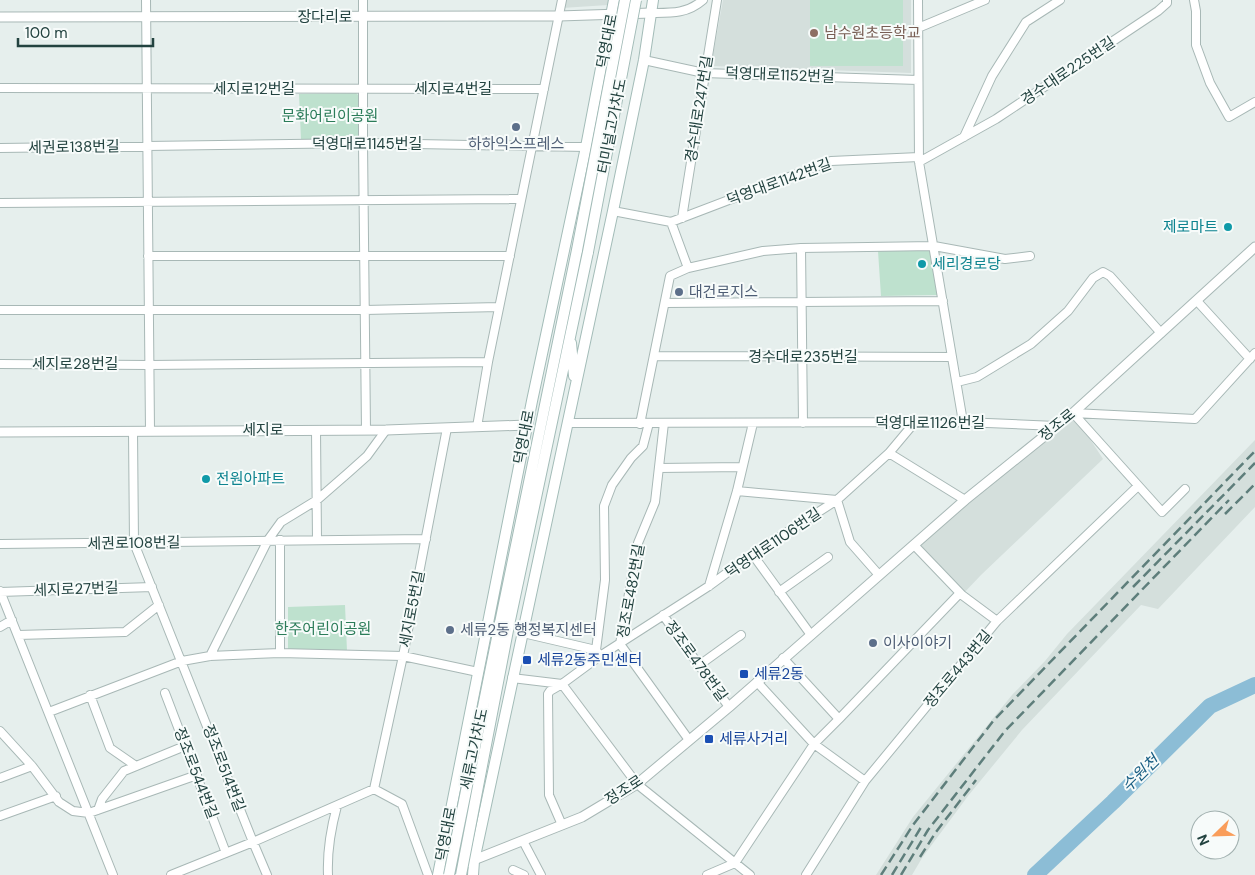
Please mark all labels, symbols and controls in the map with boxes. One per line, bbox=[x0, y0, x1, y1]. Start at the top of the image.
street label: 장다리로 bbox=[297, 7, 353, 27]
street label: 덕영대로 bbox=[592, 12, 622, 70]
scale bar bbox=[18, 15, 152, 47]
text: 100 m bbox=[25, 23, 68, 43]
place label: 남수원초등학교 bbox=[824, 23, 921, 43]
marker: 남수원초등학교 bbox=[808, 27, 820, 39]
street label: 경수대로225번길 bbox=[1017, 32, 1119, 110]
street label: 경수대로247번길 bbox=[681, 54, 717, 164]
street label: 덕영대로1152번길 bbox=[725, 63, 835, 87]
street label: 터미널고가차도 bbox=[593, 77, 631, 175]
street label: 세지로12번길 bbox=[213, 79, 295, 99]
street label: 세지로4번길 bbox=[414, 79, 492, 99]
park label: 문화어린이공원 bbox=[282, 106, 378, 126]
marker: 하하익스프레스 bbox=[510, 121, 522, 133]
street label: 덕영대로1145번길 bbox=[312, 134, 422, 154]
place label: 하하익스프레스 bbox=[468, 134, 564, 154]
street label: 세권로138번길 bbox=[28, 136, 120, 158]
street label: 덕영대로1142번길 bbox=[724, 154, 834, 210]
place label: 제로마트 bbox=[1163, 217, 1218, 237]
marker: 제로마트 bbox=[1222, 221, 1234, 233]
place label: 세리경로당 bbox=[932, 254, 1001, 274]
marker: 세리경로당 bbox=[916, 258, 928, 270]
place label: 대건로지스 bbox=[689, 282, 758, 302]
marker: 대건로지스 bbox=[673, 286, 685, 298]
street label: 경수대로235번길 bbox=[748, 347, 858, 367]
street label: 세지로28번길 bbox=[32, 354, 118, 374]
street label: 정조로 bbox=[1035, 404, 1079, 446]
street label: 덕영대로 bbox=[509, 408, 539, 466]
street label: 덕영대로1126번길 bbox=[875, 413, 985, 433]
street label: 세지로 bbox=[242, 420, 284, 440]
place label: 전원아파트 bbox=[216, 469, 285, 489]
marker: 전원아파트 bbox=[200, 473, 212, 485]
street label: 덕영대로1106번길 bbox=[721, 503, 825, 583]
street label: 세권로108번길 bbox=[87, 532, 181, 554]
street label: 정조로482번길 bbox=[613, 542, 649, 640]
street label: 세지로5번길 bbox=[395, 569, 429, 649]
street label: 세지로27번길 bbox=[33, 578, 119, 600]
street label: 정조로478번길 bbox=[660, 617, 732, 705]
park label: 한주어린이공원 bbox=[275, 619, 371, 639]
place label: 세류2동 행정복지센터 bbox=[460, 620, 597, 640]
marker: 세류2동 행정복지센터 bbox=[444, 624, 456, 636]
street label: 정조로443번길 bbox=[919, 626, 997, 712]
place label: 이사이야기 bbox=[883, 633, 952, 653]
marker: 이사이야기 bbox=[867, 637, 879, 649]
place label: 세류2동주민센터 bbox=[537, 650, 642, 670]
marker: 세류2동주민센터 bbox=[521, 654, 533, 666]
place label: 세류2동 bbox=[754, 664, 804, 684]
marker: 세류2동 bbox=[738, 668, 750, 680]
street label: 세류고가차도 bbox=[456, 706, 492, 792]
street label: 정조로514번길 bbox=[198, 722, 250, 814]
street label: 정조로544번길 bbox=[169, 724, 223, 822]
place label: 세류사거리 bbox=[719, 729, 788, 749]
marker: 세류사거리 bbox=[703, 733, 715, 745]
water label: 수원천 bbox=[1117, 749, 1165, 796]
street label: 정조로 bbox=[601, 770, 647, 810]
street label: 덕영대로 bbox=[431, 805, 461, 863]
north arrow bbox=[1190, 810, 1240, 860]
text: N bbox=[1193, 832, 1213, 848]

